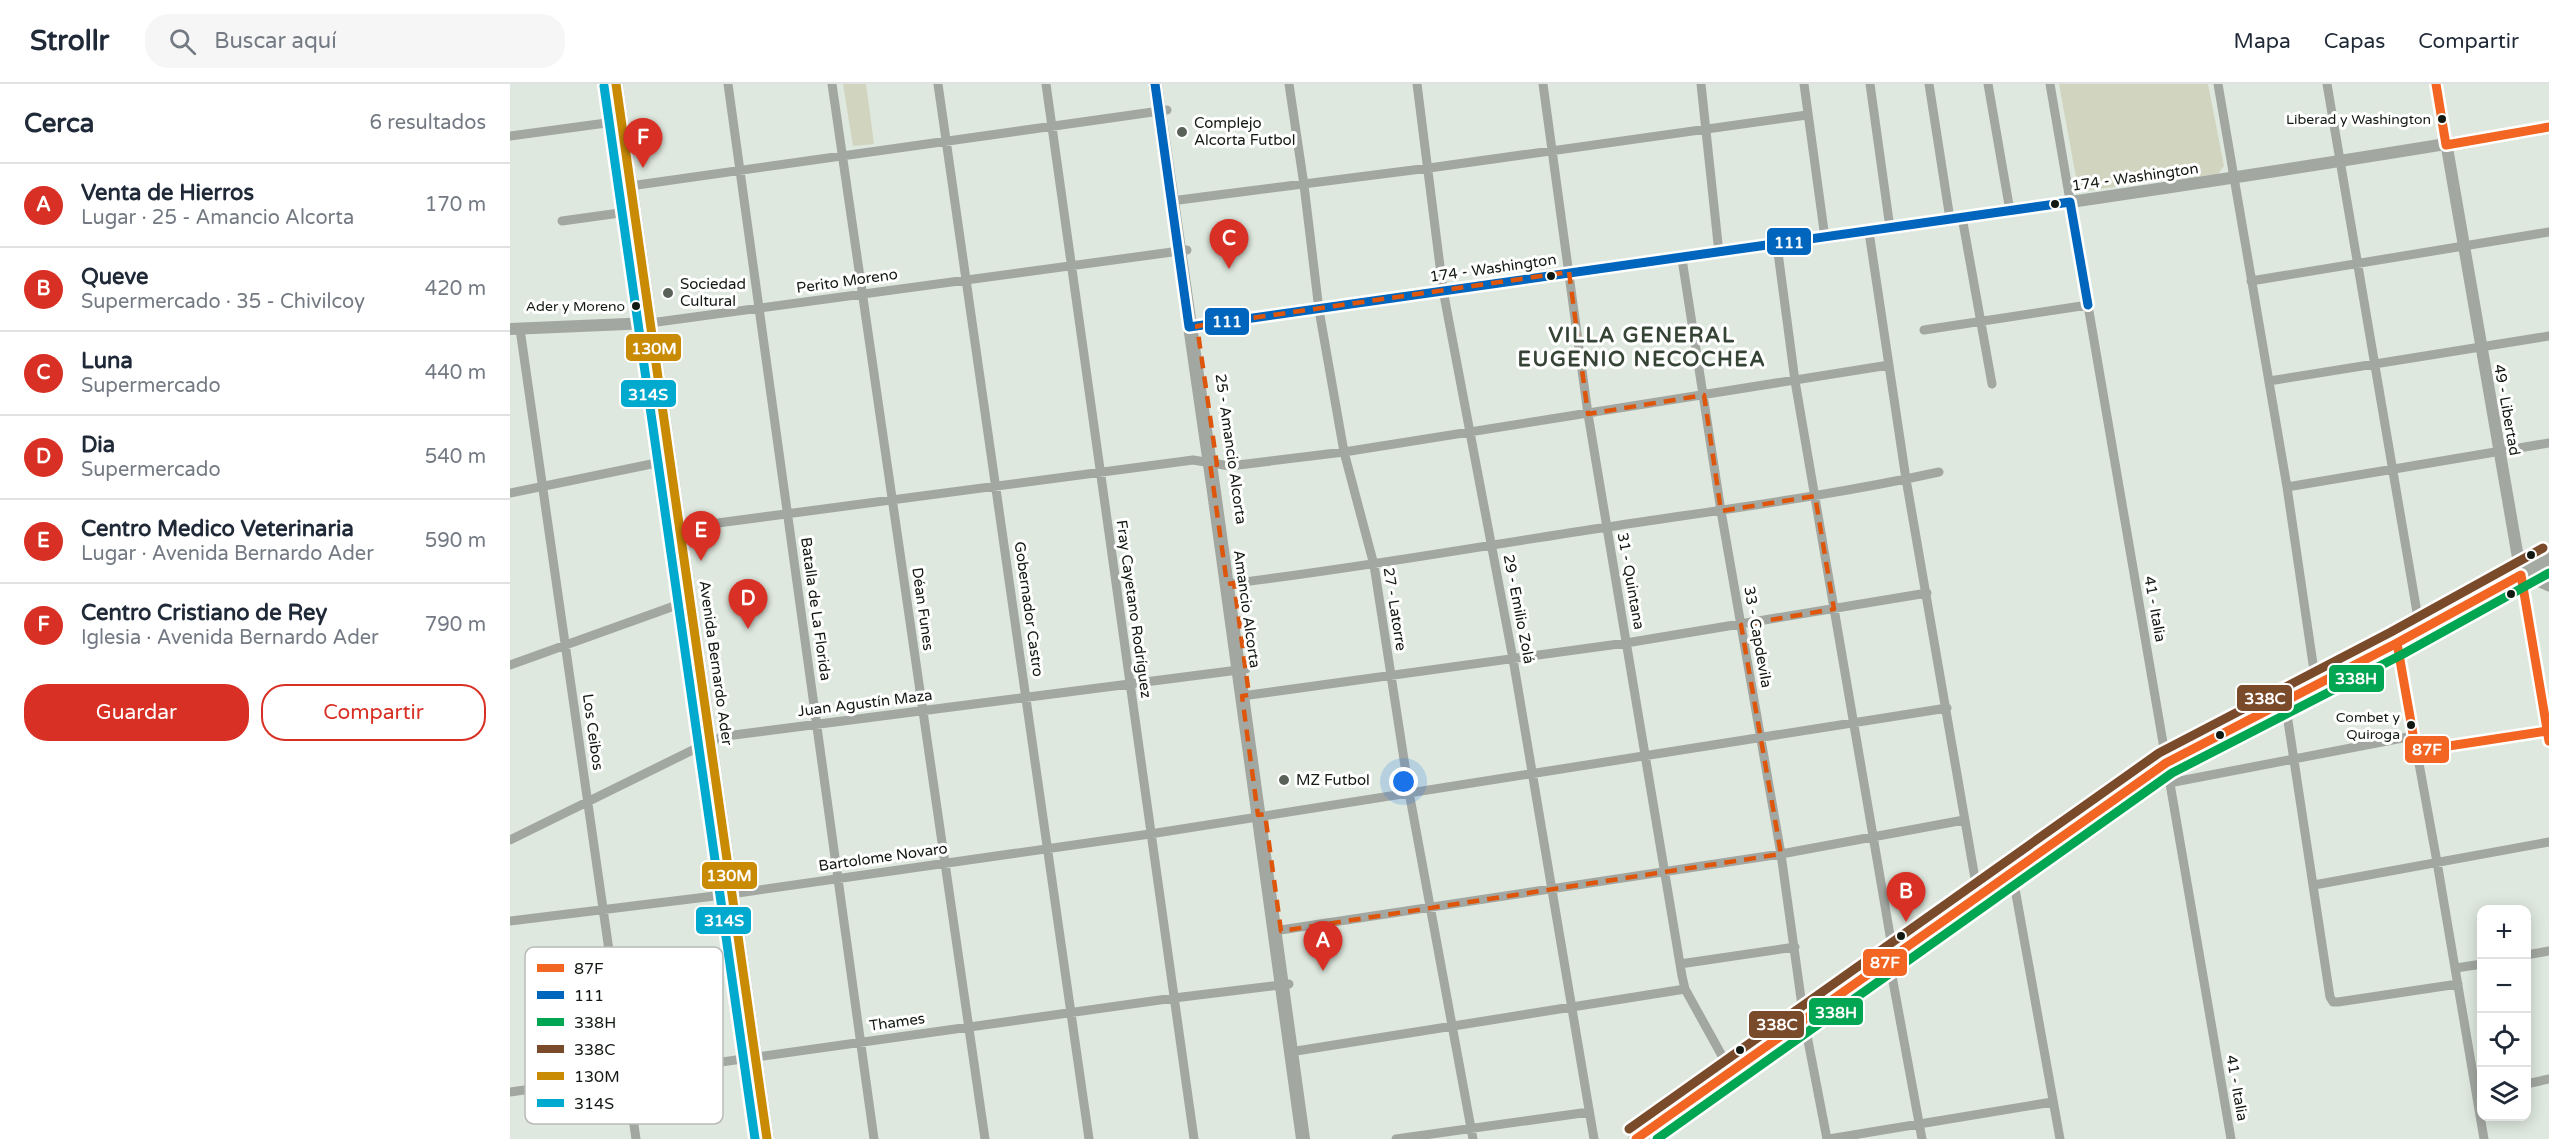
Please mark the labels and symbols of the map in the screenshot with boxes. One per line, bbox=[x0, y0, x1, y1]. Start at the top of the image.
place label: Liberad y Washington bbox=[2286, 111, 2431, 128]
marker: Liberad y Washington bbox=[2436, 113, 2448, 125]
place label: Complejo Alcorta Futbol bbox=[1194, 114, 1295, 149]
pin: F bbox=[624, 118, 662, 168]
marker: Complejo Alcorta Futbol bbox=[1175, 125, 1189, 139]
street label: 174 - Washington bbox=[2071, 159, 2199, 195]
unlabelled marker bbox=[2049, 198, 2061, 210]
pin: C bbox=[1210, 220, 1248, 269]
line badge: 111 bbox=[1766, 227, 1812, 256]
text: 111 bbox=[1774, 233, 1804, 253]
street label: 174 - Washington bbox=[1429, 250, 1557, 286]
street label: Perito Moreno bbox=[795, 265, 899, 297]
unlabelled marker bbox=[1545, 270, 1557, 282]
place label: Sociedad Cultural bbox=[680, 275, 746, 310]
marker: Sociedad Cultural bbox=[661, 286, 675, 300]
place label: Ader y Moreno bbox=[526, 298, 625, 315]
marker: Ader y Moreno bbox=[630, 300, 642, 312]
line badge: 111 bbox=[1204, 307, 1250, 336]
text: 111 bbox=[1212, 312, 1242, 332]
district label: VILLA GENERAL EUGENIO NECOCHEA bbox=[1518, 323, 1766, 372]
line badge: 130M bbox=[625, 333, 682, 362]
text: 130M bbox=[631, 339, 677, 359]
street label: 49 - Libertad bbox=[2490, 363, 2524, 457]
street label: 25 - Amancio Alcorta bbox=[1212, 373, 1250, 525]
line badge: 314S bbox=[620, 379, 677, 408]
text: 314S bbox=[628, 385, 668, 405]
pin: E bbox=[682, 512, 720, 561]
street label: Fray Cayetano Rodríguez bbox=[1113, 519, 1155, 699]
street label: 31 - Quintana bbox=[1614, 531, 1648, 631]
street label: Batalla de La Florida bbox=[797, 536, 835, 682]
street label: Gobernador Castro bbox=[1011, 540, 1047, 678]
street label: Amancio Alcorta bbox=[1230, 549, 1264, 669]
unlabelled marker bbox=[2525, 549, 2537, 561]
street label: 29 - Emilio Zolá bbox=[1500, 553, 1538, 665]
street label: Déan Funes bbox=[908, 566, 938, 652]
street label: 27 - Latorre bbox=[1380, 566, 1410, 652]
street label: 41 - Italia bbox=[2140, 574, 2170, 644]
street label: Avenida Bernardo Ader bbox=[696, 579, 737, 747]
pin: D bbox=[728, 580, 768, 629]
street label: 33 - Capdevila bbox=[1740, 585, 1776, 689]
unlabelled marker bbox=[2505, 588, 2517, 600]
line badge: 338H bbox=[2328, 664, 2385, 693]
text: 338H bbox=[2335, 669, 2377, 689]
line badge: 338C bbox=[2236, 684, 2293, 712]
street label: Juan Agustín Maza bbox=[797, 686, 933, 720]
text: 338C bbox=[2244, 689, 2286, 709]
street label: Los Ceibos bbox=[579, 693, 607, 771]
place label: Combet y Quiroga bbox=[2336, 709, 2400, 743]
marker: Combet y Quiroga bbox=[2405, 719, 2417, 731]
unlabelled marker bbox=[2214, 729, 2226, 741]
line badge: 87F bbox=[2404, 735, 2450, 764]
text: 87F bbox=[2412, 740, 2442, 760]
your location bbox=[1389, 767, 1418, 796]
place label: MZ Futbol bbox=[1296, 771, 1370, 789]
marker: MZ Futbol bbox=[1277, 773, 1291, 787]
street label: Bartolome Novaro bbox=[817, 839, 949, 875]
line badge: 130M bbox=[701, 861, 758, 890]
text: 130M bbox=[706, 866, 752, 886]
pin: B bbox=[1886, 872, 1926, 922]
line badge: 314S bbox=[695, 906, 752, 935]
text: 314S bbox=[704, 911, 744, 931]
pin: A bbox=[1304, 922, 1342, 971]
unlabelled marker bbox=[1895, 930, 1907, 942]
legend bbox=[525, 947, 723, 1124]
line badge: 87F bbox=[1862, 948, 1908, 977]
text: 87F bbox=[1870, 953, 1900, 973]
text: 87F bbox=[574, 959, 604, 979]
text: 111 bbox=[574, 986, 604, 1006]
line badge: 338H bbox=[1808, 997, 1864, 1026]
text: 338H bbox=[1815, 1003, 1857, 1023]
street label: Thames bbox=[868, 1009, 926, 1035]
line badge: 338C bbox=[1748, 1010, 1805, 1039]
text: 338H bbox=[574, 1013, 616, 1033]
text: 338C bbox=[1756, 1015, 1798, 1035]
text: 338C bbox=[574, 1040, 615, 1060]
unlabelled marker bbox=[1734, 1044, 1746, 1056]
street label: 41 - Italia bbox=[2222, 1053, 2252, 1123]
text: 130M bbox=[574, 1067, 620, 1087]
text: 314S bbox=[574, 1094, 614, 1114]

